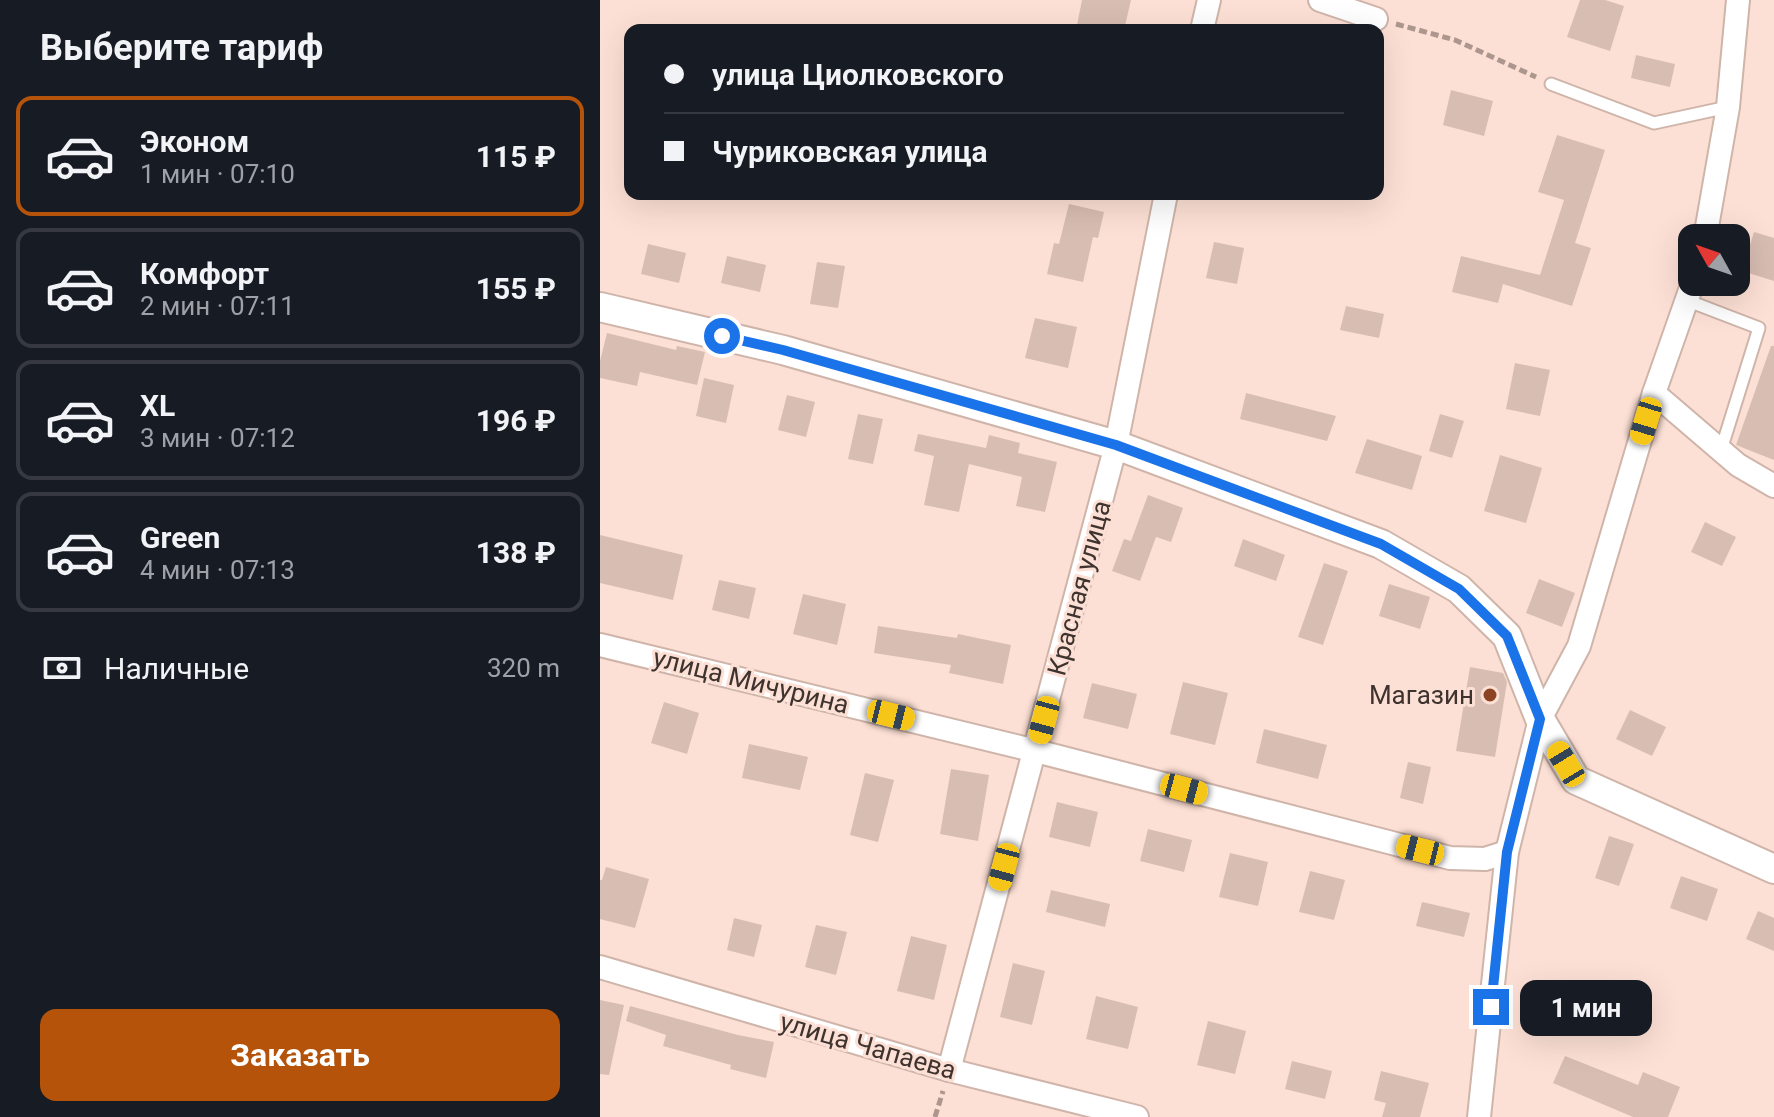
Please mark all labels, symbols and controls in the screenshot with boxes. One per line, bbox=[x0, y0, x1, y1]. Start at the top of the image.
text: Выберите тариф bbox=[40, 27, 323, 69]
text: улица Циолковского bbox=[712, 57, 1004, 92]
icon: car bbox=[44, 120, 116, 192]
text: Эконом bbox=[140, 124, 249, 159]
text: Чуриковская улица bbox=[712, 134, 988, 169]
text: 115 ₽ bbox=[476, 139, 556, 174]
text: 1 мин · 07:10 bbox=[140, 159, 295, 189]
north arrow bbox=[1678, 224, 1750, 296]
map controls bbox=[1678, 224, 1750, 296]
icon: car bbox=[44, 252, 116, 324]
text: Комфорт bbox=[140, 256, 269, 291]
text: 155 ₽ bbox=[476, 271, 556, 306]
text: 2 мин · 07:11 bbox=[140, 291, 295, 321]
route start bbox=[704, 318, 740, 354]
icon: car bbox=[44, 384, 116, 456]
text: XL bbox=[140, 388, 175, 423]
car bbox=[1628, 395, 1664, 447]
text: 196 ₽ bbox=[476, 403, 556, 438]
text: 3 мин · 07:12 bbox=[140, 423, 295, 453]
street label: Красная улица bbox=[1041, 497, 1117, 679]
icon: car bbox=[44, 516, 116, 588]
text: Green bbox=[140, 520, 220, 555]
text: 138 ₽ bbox=[476, 535, 556, 570]
text: 4 мин · 07:13 bbox=[140, 555, 295, 585]
street label: улица Мичурина bbox=[650, 642, 852, 720]
icon: cash bbox=[40, 646, 84, 690]
text: Наличные bbox=[104, 651, 249, 686]
text: 320 m bbox=[487, 653, 560, 683]
place label: Магазин bbox=[1369, 680, 1474, 710]
marker: Магазин bbox=[1481, 686, 1499, 704]
car bbox=[1026, 694, 1062, 746]
car bbox=[865, 698, 917, 732]
car bbox=[1543, 737, 1589, 791]
car bbox=[1158, 771, 1210, 807]
car bbox=[1394, 833, 1446, 867]
car bbox=[986, 841, 1022, 893]
callout: 1 мин bbox=[1519, 979, 1651, 1035]
route end bbox=[1473, 989, 1509, 1025]
text: 1 мин bbox=[1551, 993, 1621, 1023]
street label: улица Чапаева bbox=[777, 1007, 959, 1085]
button: Заказать bbox=[40, 1009, 560, 1101]

